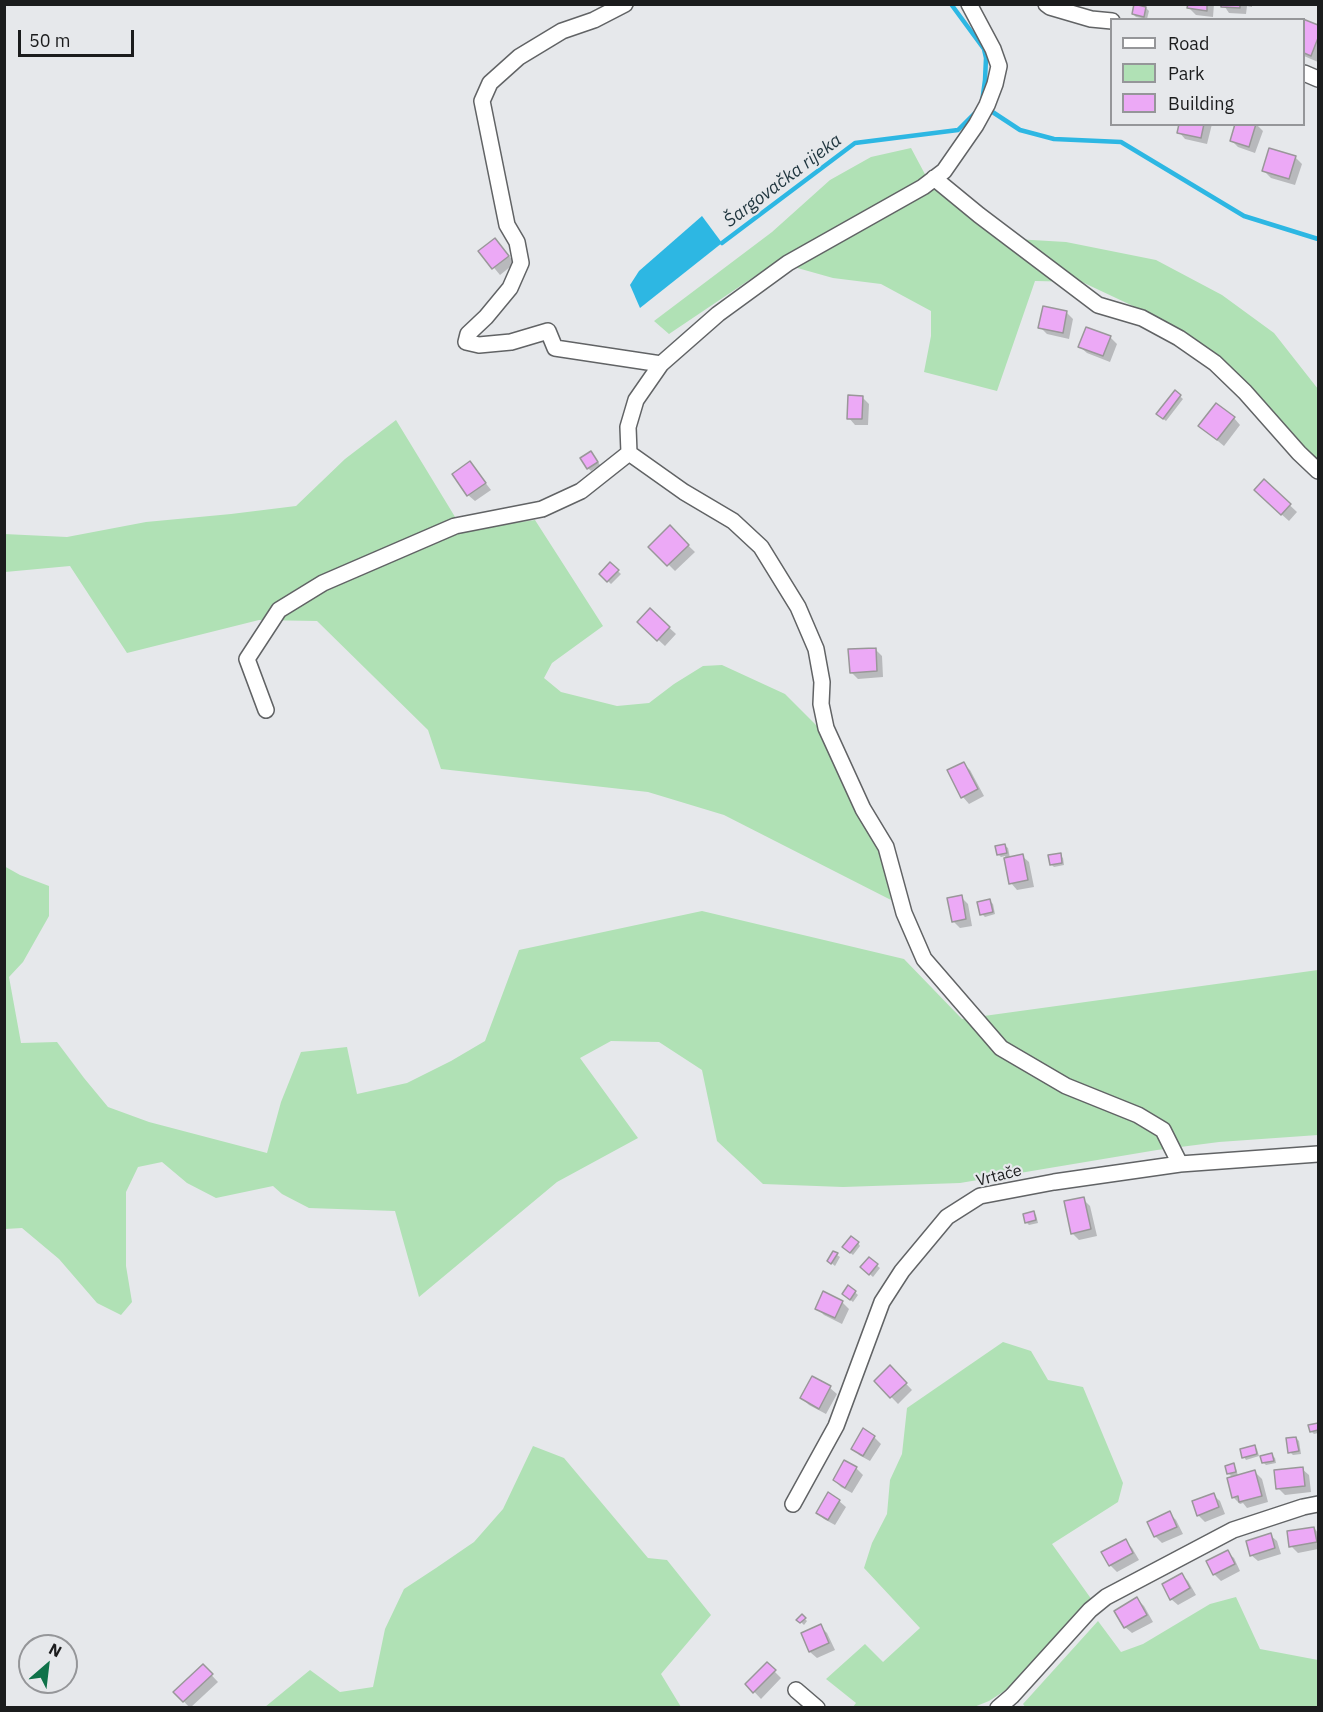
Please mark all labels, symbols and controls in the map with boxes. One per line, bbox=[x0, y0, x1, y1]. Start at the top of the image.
scale bar bbox=[21, 18, 136, 56]
legend bbox=[1110, 18, 1305, 126]
text: 50 m bbox=[29, 29, 71, 52]
text: Road bbox=[1168, 32, 1209, 55]
text: Park bbox=[1168, 62, 1204, 85]
text: Building bbox=[1168, 92, 1234, 115]
water label: Šargovačka rijeka bbox=[720, 130, 846, 232]
street label: Vrtače bbox=[974, 1161, 1024, 1191]
north arrow bbox=[18, 1634, 78, 1694]
text: N bbox=[46, 1638, 65, 1661]

